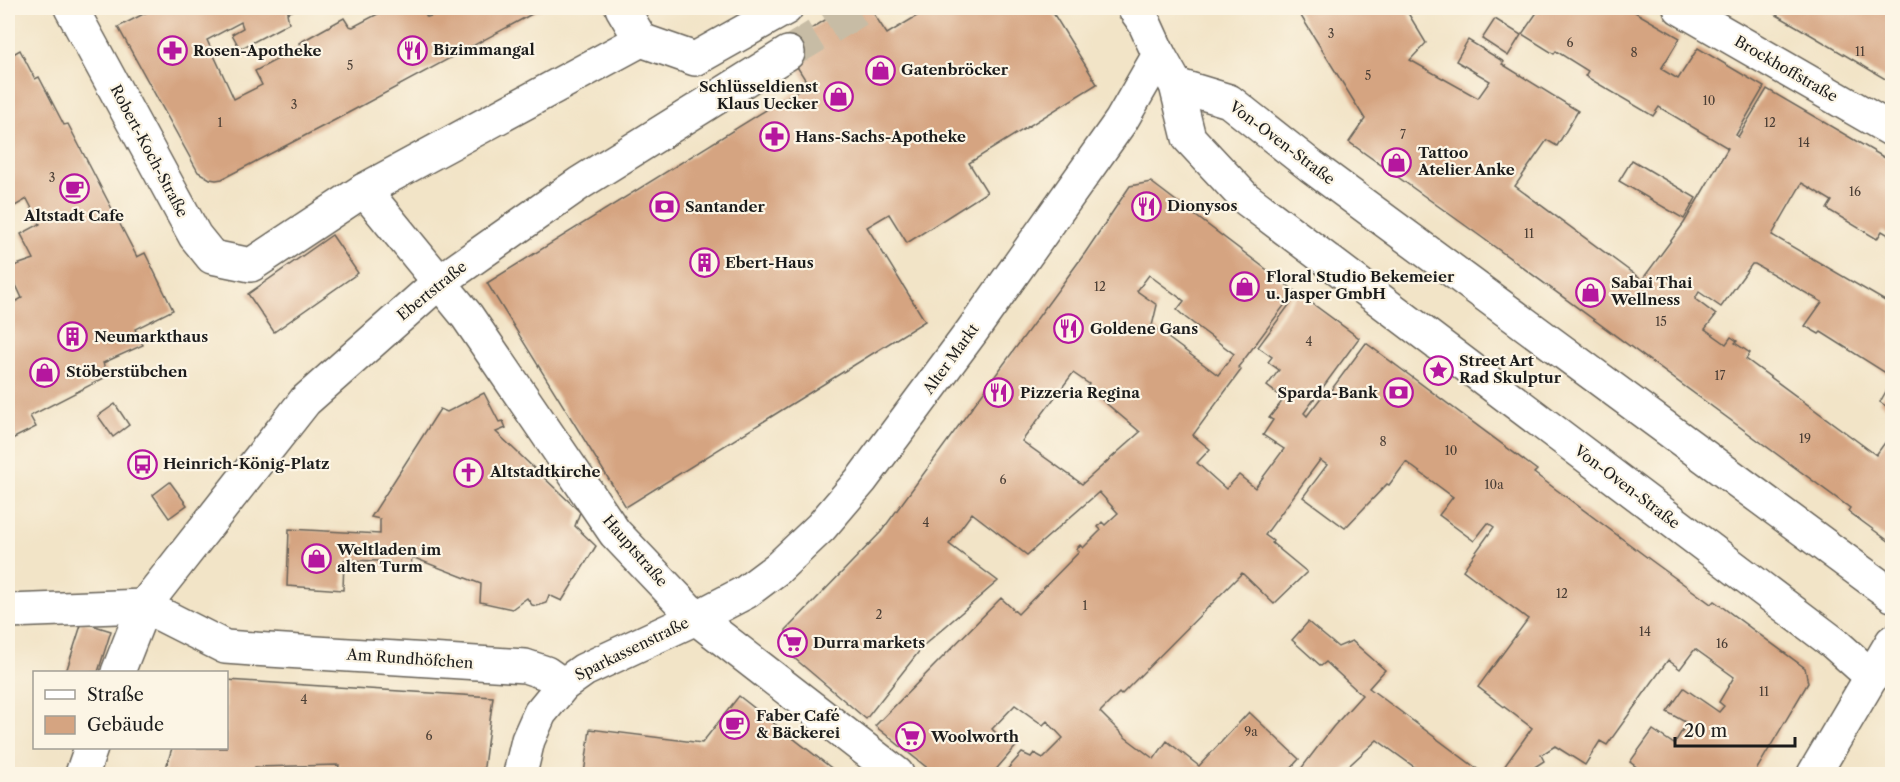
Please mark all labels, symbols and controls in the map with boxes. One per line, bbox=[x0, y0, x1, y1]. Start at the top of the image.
house number: 3 bbox=[1328, 26, 1334, 41]
street label: Brockhoffstraße bbox=[1731, 31, 1841, 106]
restaurant icon: Bizimmangal bbox=[396, 34, 428, 66]
pharmacy icon: Rosen-Apotheke bbox=[156, 35, 188, 67]
house number: 6 bbox=[1566, 35, 1574, 50]
place label: Bizimmangal bbox=[433, 40, 535, 59]
place label: Rosen-Apotheke bbox=[193, 41, 321, 60]
house number: 11 bbox=[1855, 44, 1865, 59]
house number: 8 bbox=[1630, 45, 1638, 60]
shop icon: Gatenbröcker bbox=[864, 54, 896, 86]
house number: 5 bbox=[347, 58, 353, 73]
place label: Gatenbröcker bbox=[901, 60, 1009, 79]
house number: 5 bbox=[1365, 68, 1371, 83]
place label: Schlüsseldienst Klaus Uecker bbox=[699, 77, 819, 113]
shop icon: Schlüsseldienst Klaus Uecker bbox=[823, 80, 855, 112]
street label: Robert-Koch-Straße bbox=[106, 81, 192, 220]
house number: 10 bbox=[1703, 93, 1715, 108]
street label: Von-Oven-Straße bbox=[1225, 96, 1339, 188]
house number: 3 bbox=[291, 97, 297, 112]
house number: 1 bbox=[217, 115, 223, 130]
house number: 12 bbox=[1764, 115, 1776, 130]
pharmacy icon: Hans-Sachs-Apotheke bbox=[758, 121, 790, 153]
place label: Hans-Sachs-Apotheke bbox=[795, 127, 966, 146]
house number: 7 bbox=[1400, 127, 1406, 142]
house number: 14 bbox=[1798, 135, 1810, 150]
place label: Tattoo Atelier Anke bbox=[1417, 143, 1515, 179]
shop icon: Tattoo Atelier Anke bbox=[1381, 146, 1413, 178]
house number: 3 bbox=[49, 170, 55, 185]
cafe icon: Altstadt Cafe bbox=[58, 173, 90, 205]
house number: 16 bbox=[1849, 184, 1861, 199]
restaurant icon: Dionysos bbox=[1130, 190, 1162, 222]
bank icon: Santander bbox=[648, 191, 680, 223]
place label: Dionysos bbox=[1167, 196, 1237, 215]
place label: Santander bbox=[685, 197, 765, 216]
place label: Altstadt Cafe bbox=[23, 206, 124, 225]
house number: 11 bbox=[1524, 226, 1534, 241]
building icon: Ebert-Haus bbox=[688, 247, 720, 279]
place label: Ebert-Haus bbox=[725, 253, 814, 272]
street label: Ebertstraße bbox=[393, 257, 470, 324]
place label: Floral Studio Bekemeier u. Jasper GmbH bbox=[1266, 267, 1455, 303]
shop icon: Floral Studio Bekemeier u. Jasper GmbH bbox=[1229, 270, 1261, 302]
place label: Sabai Thai Wellness bbox=[1610, 273, 1693, 309]
shop icon: Sabai Thai Wellness bbox=[1574, 276, 1606, 308]
house number: 12 bbox=[1094, 279, 1106, 294]
restaurant icon: Goldene Gans bbox=[1053, 313, 1085, 345]
house number: 15 bbox=[1655, 314, 1667, 329]
street label: Alter Markt bbox=[918, 319, 983, 398]
place label: Goldene Gans bbox=[1090, 319, 1198, 338]
building icon: Neumarkthaus bbox=[57, 321, 89, 353]
place label: Neumarkthaus bbox=[94, 327, 208, 346]
house number: 4 bbox=[1306, 334, 1313, 349]
place label: Street Art Rad Skulptur bbox=[1459, 351, 1562, 387]
place icon: Street Art Rad Skulptur bbox=[1422, 354, 1454, 386]
shop icon: Stöberstübchen bbox=[29, 356, 61, 388]
place label: Stöberstübchen bbox=[66, 362, 188, 381]
house number: 17 bbox=[1715, 368, 1726, 383]
restaurant icon: Pizzeria Regina bbox=[983, 377, 1015, 409]
bank icon: Sparda-Bank bbox=[1383, 377, 1415, 409]
place label: Pizzeria Regina bbox=[1020, 383, 1140, 402]
place label: Sparda-Bank bbox=[1277, 383, 1379, 402]
house number: 19 bbox=[1799, 431, 1811, 446]
house number: 8 bbox=[1379, 434, 1387, 449]
street label: Von-Oven-Straße bbox=[1570, 440, 1684, 532]
house number: 10 bbox=[1445, 443, 1457, 458]
bus stop icon: Heinrich-König-Platz bbox=[126, 448, 158, 480]
place label: Heinrich-König-Platz bbox=[163, 454, 329, 473]
church icon: Altstadtkirche bbox=[453, 456, 485, 488]
place label: Altstadtkirche bbox=[489, 462, 600, 481]
house number: 6 bbox=[999, 472, 1007, 487]
house number: 10a bbox=[1485, 477, 1504, 492]
street label: Hauptstraße bbox=[599, 511, 672, 591]
house number: 4 bbox=[923, 515, 930, 530]
place label: Weltladen im alten Turm bbox=[336, 540, 441, 576]
shop icon: Weltladen im alten Turm bbox=[300, 543, 332, 575]
house number: 12 bbox=[1556, 586, 1568, 601]
house number: 1 bbox=[1082, 598, 1088, 613]
house number: 2 bbox=[876, 607, 883, 622]
street label: Sparkassenstraße bbox=[572, 613, 692, 684]
house number: 14 bbox=[1639, 624, 1651, 639]
supermarket icon: Durra markets bbox=[776, 627, 808, 659]
place label: Durra markets bbox=[813, 633, 925, 652]
house number: 16 bbox=[1716, 636, 1728, 651]
street label: Am Rundhöfchen bbox=[345, 645, 474, 672]
legend bbox=[33, 671, 228, 749]
text: Straße bbox=[87, 684, 144, 706]
house number: 11 bbox=[1759, 684, 1769, 699]
house number: 4 bbox=[301, 692, 308, 707]
place label: Faber Café & Bäckerei bbox=[756, 706, 841, 742]
cafe icon: Faber Café & Bäckerei bbox=[719, 709, 751, 741]
scale bar bbox=[1675, 710, 1795, 748]
text: Gebäude bbox=[87, 714, 164, 736]
text: 20 m bbox=[1684, 720, 1728, 742]
supermarket icon: Woolworth bbox=[894, 721, 926, 753]
house number: 9a bbox=[1244, 724, 1258, 739]
place label: Woolworth bbox=[930, 727, 1020, 746]
house number: 6 bbox=[425, 728, 433, 743]

